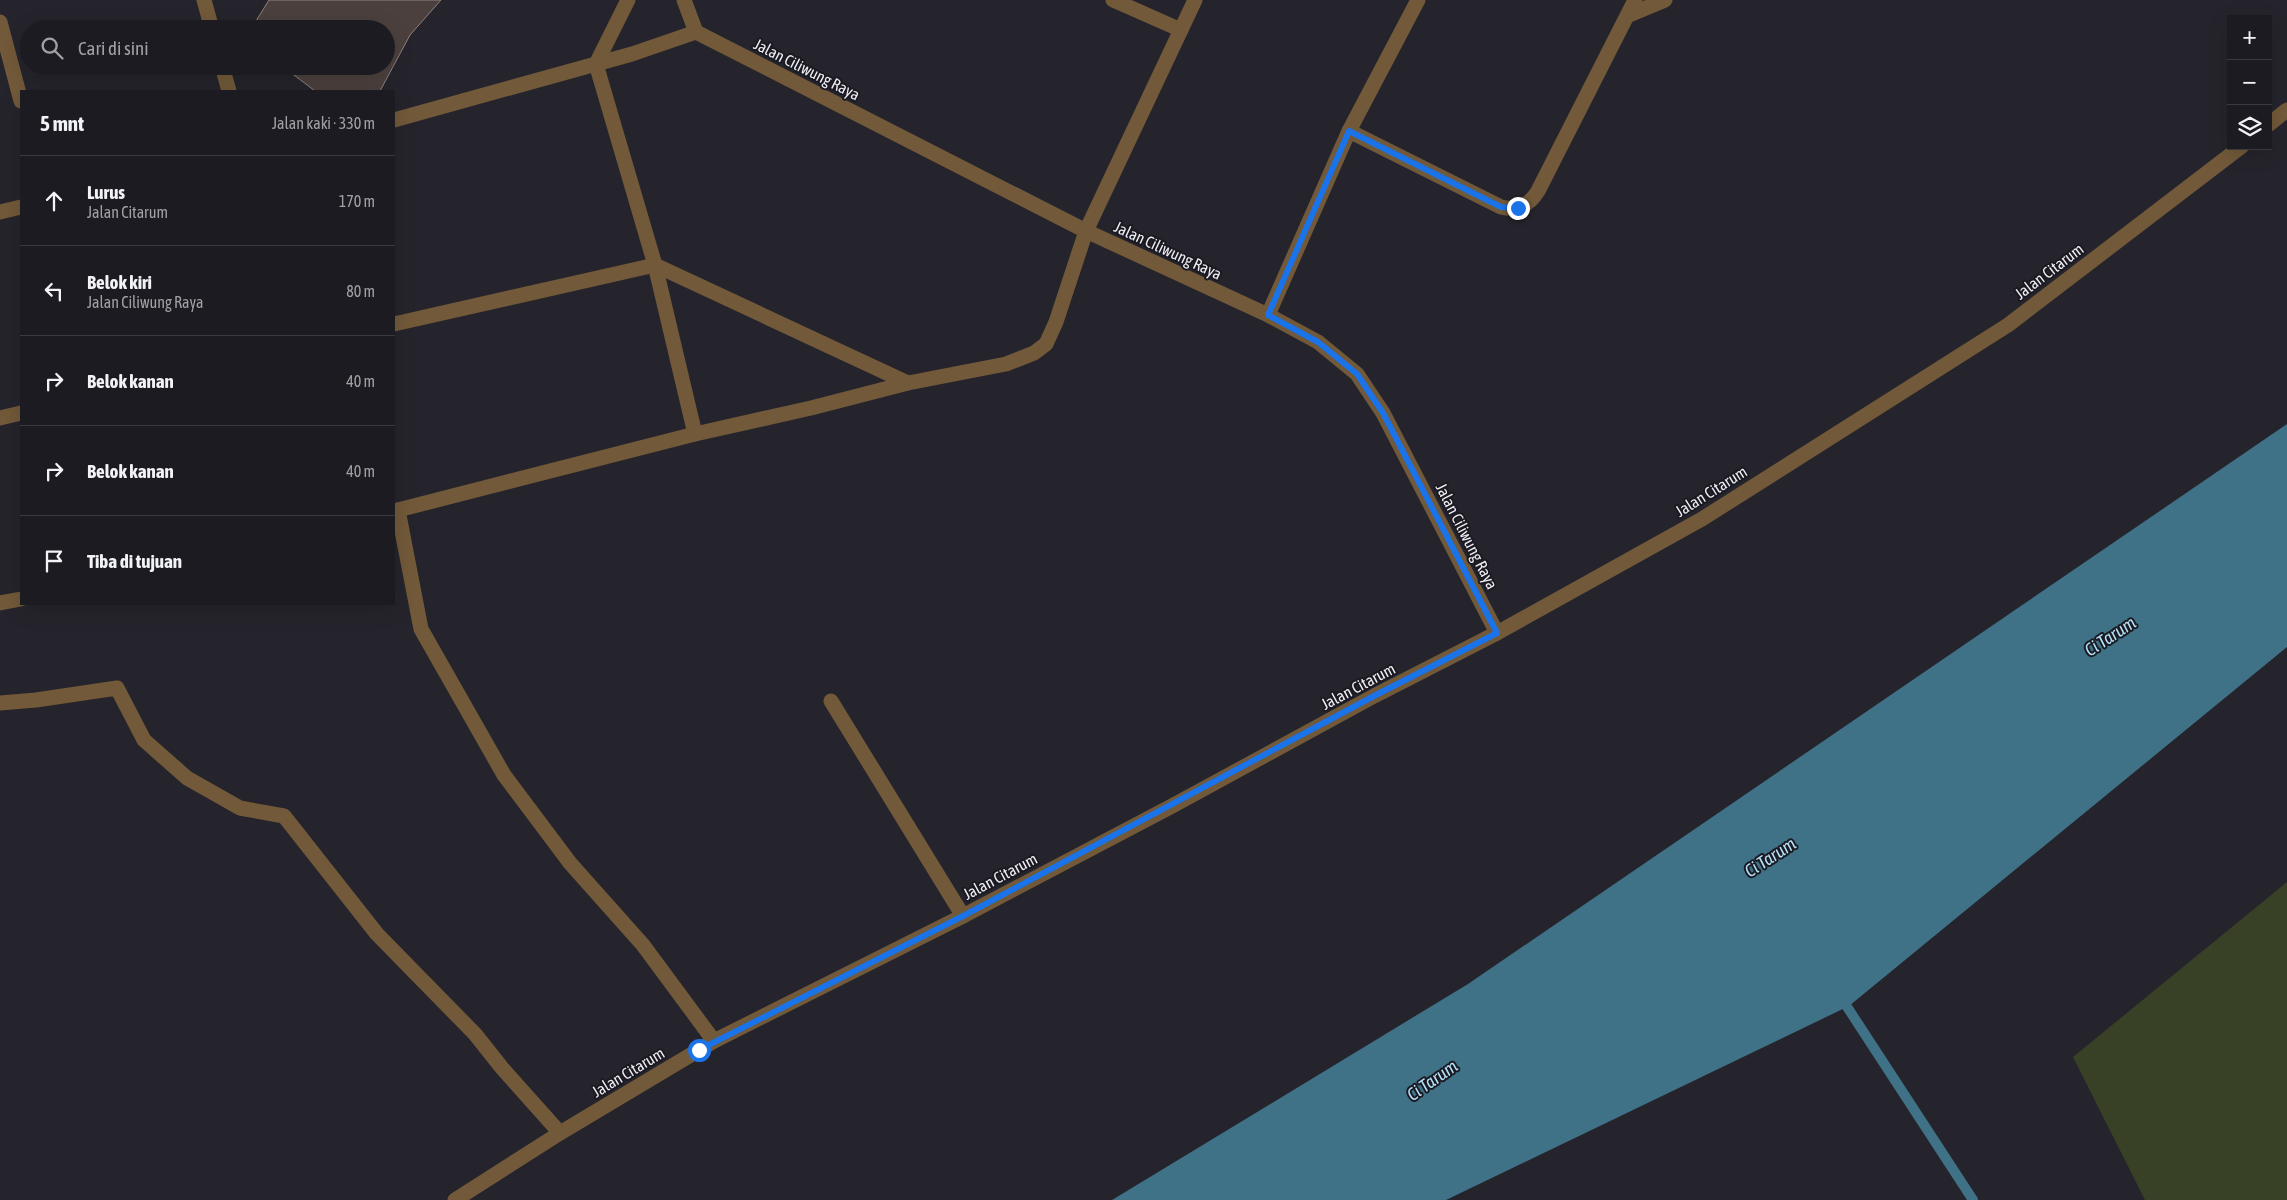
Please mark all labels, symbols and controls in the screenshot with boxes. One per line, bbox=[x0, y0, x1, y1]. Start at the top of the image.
map controls bbox=[2227, 15, 2272, 150]
button: + bbox=[2227, 15, 2272, 60]
search box bbox=[20, 20, 395, 75]
icon: search bbox=[38, 34, 66, 62]
street label: Jalan Ciliwung Raya bbox=[751, 35, 863, 104]
text: Cari di sini bbox=[78, 37, 149, 59]
button: − bbox=[2227, 60, 2272, 105]
button: layers bbox=[2227, 105, 2272, 150]
text: 5 mnt bbox=[40, 111, 84, 135]
text: Jalan kaki · 330 m bbox=[272, 114, 375, 132]
text: Lurus bbox=[87, 181, 125, 203]
icon: ahead bbox=[40, 187, 68, 215]
text: 170 m bbox=[339, 192, 375, 210]
route end bbox=[1507, 197, 1530, 220]
text: Jalan Citarum bbox=[87, 203, 168, 221]
street label: Jalan Ciliwung Raya bbox=[1111, 217, 1225, 284]
street label: Jalan Citarum bbox=[2011, 239, 2087, 303]
text: Belok kiri bbox=[87, 271, 152, 293]
icon: left bbox=[40, 277, 68, 305]
text: 80 m bbox=[346, 282, 375, 300]
text: Jalan Ciliwung Raya bbox=[87, 293, 203, 311]
icon: right bbox=[40, 367, 68, 395]
text: Belok kanan bbox=[87, 370, 174, 392]
text: 40 m bbox=[346, 372, 375, 390]
icon: right bbox=[40, 457, 68, 485]
text: Belok kanan bbox=[87, 460, 174, 482]
text: 40 m bbox=[346, 462, 375, 480]
street label: Jalan Citarum bbox=[1672, 462, 1750, 520]
street label: Jalan Ciliwung Raya bbox=[1432, 480, 1501, 592]
icon: arrive bbox=[40, 547, 68, 575]
text: Tiba di tujuan bbox=[87, 550, 182, 572]
water label: Ci Tarum bbox=[2080, 612, 2140, 660]
street label: Jalan Citarum bbox=[1318, 659, 1398, 713]
water label: Ci Tarum bbox=[1740, 833, 1800, 881]
street label: Jalan Citarum bbox=[960, 849, 1040, 903]
route start bbox=[688, 1039, 711, 1062]
street label: Jalan Citarum bbox=[589, 1043, 667, 1101]
water label: Ci Tarum bbox=[1403, 1055, 1461, 1105]

